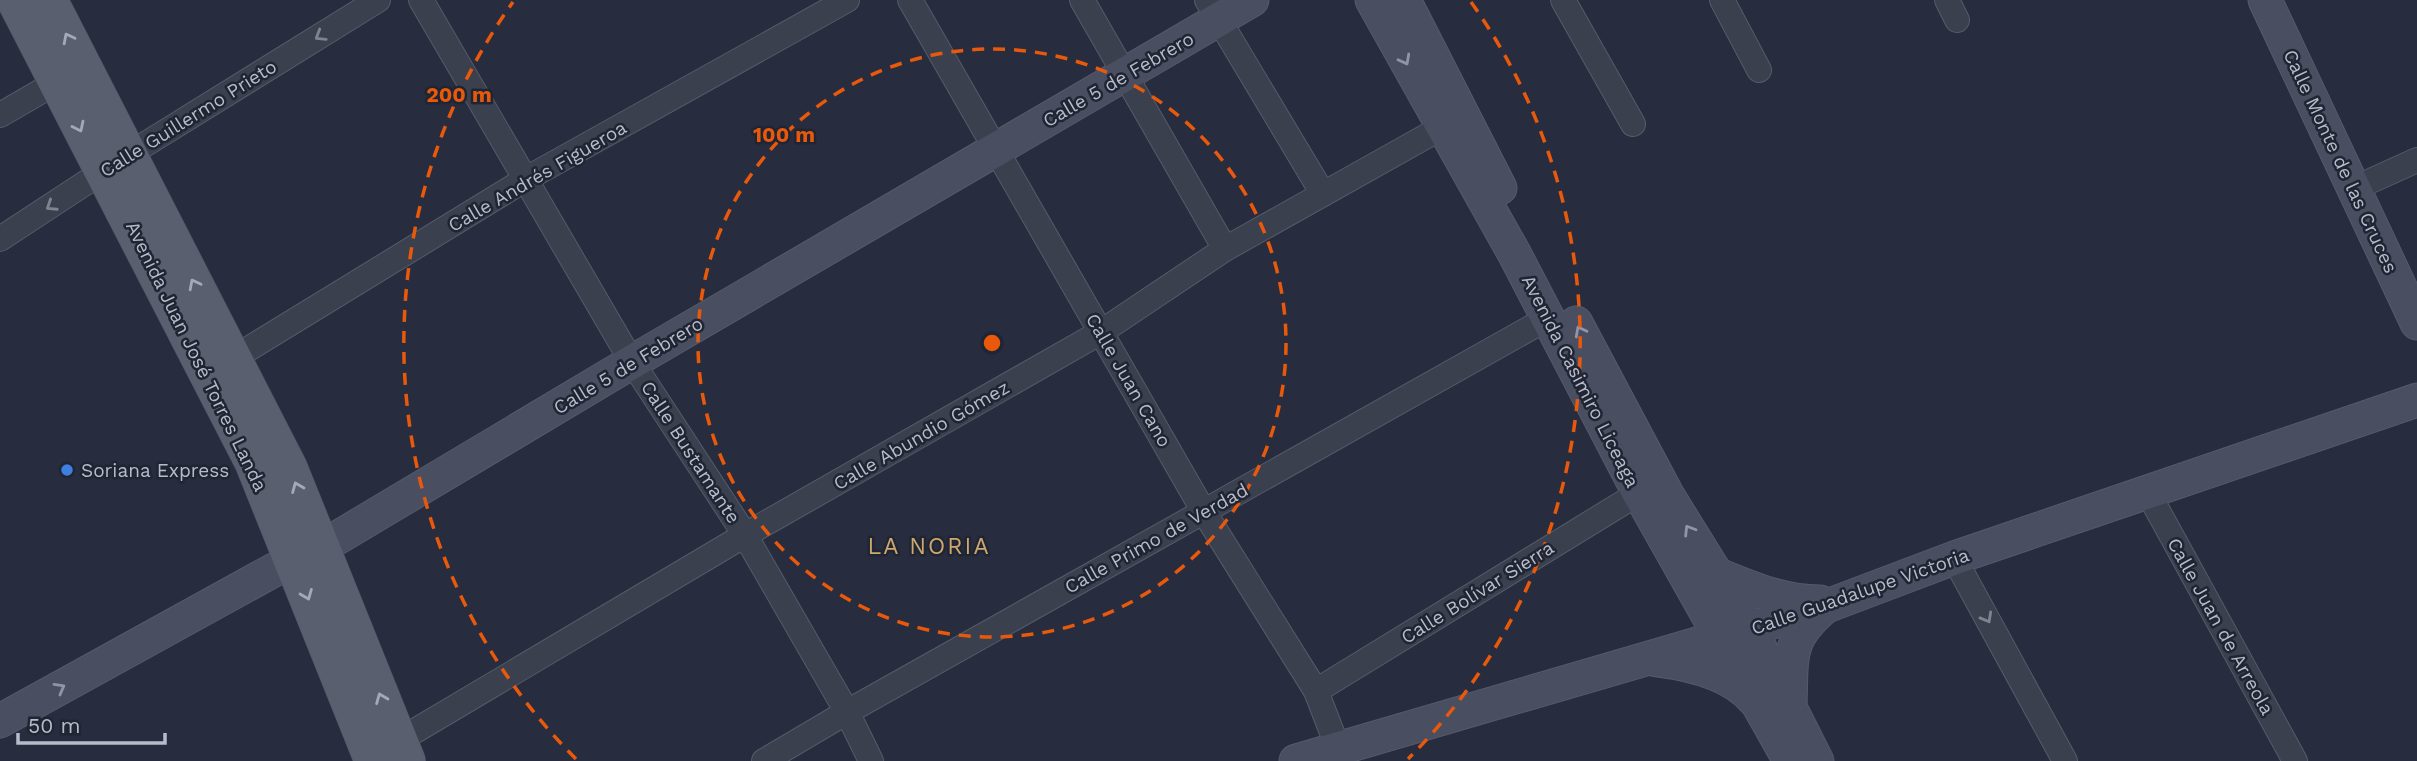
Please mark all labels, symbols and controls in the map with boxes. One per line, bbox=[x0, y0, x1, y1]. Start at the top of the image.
street label: Calle 5 de Febrero bbox=[1039, 27, 1198, 132]
one-way arrow bbox=[314, 28, 327, 41]
one-way arrow bbox=[63, 33, 76, 45]
street label: Calle Monte de las Cruces bbox=[2279, 46, 2403, 277]
one-way arrow bbox=[1397, 53, 1410, 65]
street label: Calle Guillermo Prieto bbox=[96, 55, 281, 182]
text: 200 m bbox=[426, 82, 492, 107]
street label: Calle Andrés Figueroa bbox=[444, 116, 631, 237]
one-way arrow bbox=[71, 120, 85, 132]
text: 100 m bbox=[753, 122, 815, 147]
one-way arrow bbox=[46, 197, 59, 210]
street label: Avenida Juan José Torres Landa bbox=[121, 217, 272, 495]
street label: Avenida Casimiro Liceaga bbox=[1517, 271, 1644, 491]
one-way arrow bbox=[188, 279, 202, 291]
street label: Calle Juan Cano bbox=[1081, 309, 1176, 451]
street label: Calle 5 de Febrero bbox=[549, 312, 707, 419]
one-way arrow bbox=[1575, 325, 1588, 338]
centre of rings bbox=[980, 331, 1004, 355]
street label: Calle Abundio Gómez bbox=[829, 376, 1013, 495]
street label: Calle Bustamante bbox=[636, 377, 745, 528]
place label: Soriana Express bbox=[81, 459, 229, 482]
marker: Soriana Express bbox=[59, 462, 75, 478]
street label: Calle Primo de Verdad bbox=[1060, 478, 1252, 599]
one-way arrow bbox=[291, 481, 305, 493]
one-way arrow bbox=[1684, 525, 1697, 538]
district label: LA NORIA bbox=[867, 533, 991, 560]
street label: Calle Juan de Arreola bbox=[2162, 534, 2279, 719]
street label: Calle Bolívar Sierra bbox=[1397, 536, 1558, 649]
street label: Calle Guadalupe Victoria bbox=[1748, 543, 1972, 640]
one-way arrow bbox=[298, 588, 312, 600]
one-way arrow bbox=[1979, 611, 1992, 623]
one-way arrow bbox=[53, 683, 65, 696]
one-way arrow bbox=[376, 692, 390, 704]
scale bar bbox=[18, 702, 164, 746]
text: 50 m bbox=[28, 713, 80, 738]

